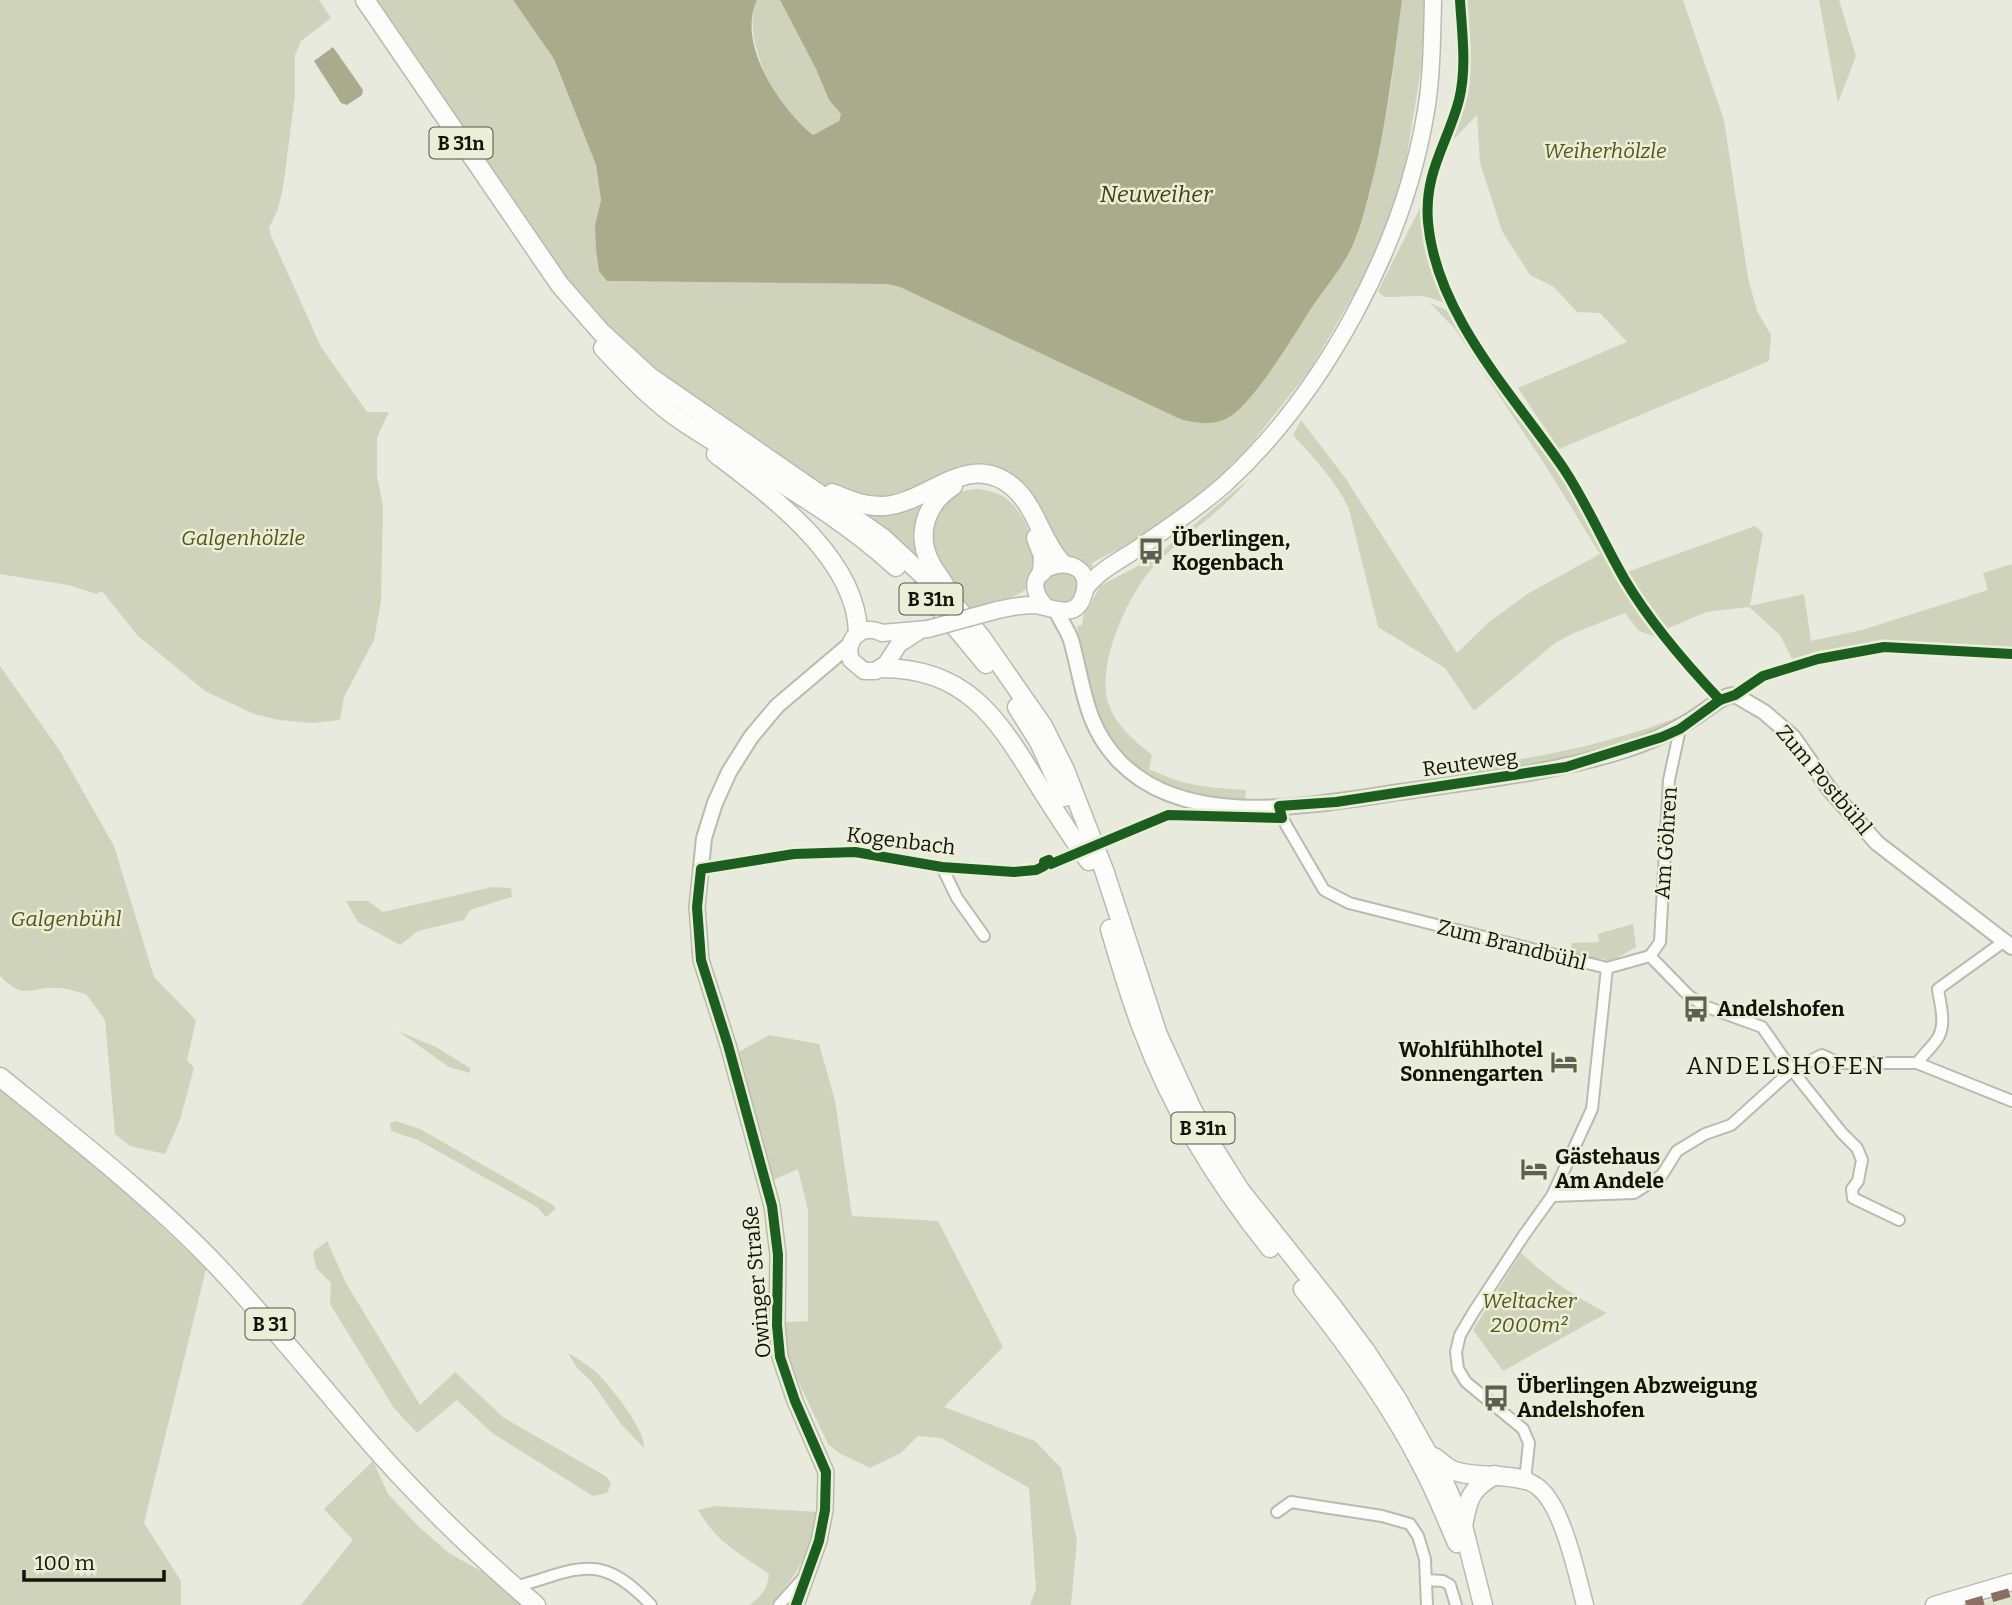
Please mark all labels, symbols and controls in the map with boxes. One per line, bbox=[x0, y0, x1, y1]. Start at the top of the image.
road number: B 31n bbox=[430, 127, 492, 158]
park label: Weiherhölzle bbox=[1543, 138, 1667, 164]
water label: Neuweiher bbox=[1100, 180, 1214, 208]
park label: Galgenhölzle bbox=[181, 525, 305, 551]
place label: Überlingen, Kogenbach bbox=[1172, 525, 1290, 576]
bus stop icon: Überlingen, Kogenbach bbox=[1136, 536, 1166, 566]
road number: B 31n bbox=[900, 584, 962, 614]
street label: Zum Postbühl bbox=[1770, 720, 1878, 840]
street label: Reuteweg bbox=[1421, 743, 1520, 783]
street label: Am Göhren bbox=[1649, 786, 1683, 900]
street label: Kogenbach bbox=[845, 821, 957, 861]
park label: Galgenbühl bbox=[10, 906, 122, 932]
street label: Zum Brandbühl bbox=[1435, 914, 1589, 976]
bus stop icon: Andelshofen bbox=[1681, 994, 1711, 1024]
place label: Andelshofen bbox=[1717, 996, 1845, 1022]
place label: Wohlfühlhotel Sonnengarten bbox=[1399, 1037, 1543, 1087]
hotel icon: Wohlfühlhotel Sonnengarten bbox=[1549, 1047, 1579, 1077]
district label: ANDELSHOFEN bbox=[1686, 1052, 1886, 1080]
road number: B 31n bbox=[1172, 1112, 1234, 1144]
place label: Gästehaus Am Andele bbox=[1555, 1144, 1664, 1194]
hotel icon: Gästehaus Am Andele bbox=[1519, 1154, 1549, 1184]
street label: Owinger Straße bbox=[737, 1205, 777, 1359]
park label: Weltacker 2000m² bbox=[1482, 1288, 1578, 1338]
road number: B 31 bbox=[246, 1308, 294, 1340]
place label: Überlingen Abzweigung Andelshofen bbox=[1517, 1372, 1757, 1423]
bus stop icon: Überlingen Abzweigung Andelshofen bbox=[1481, 1383, 1511, 1413]
scale bar bbox=[24, 1538, 164, 1582]
text: 100 m bbox=[35, 1550, 95, 1576]

